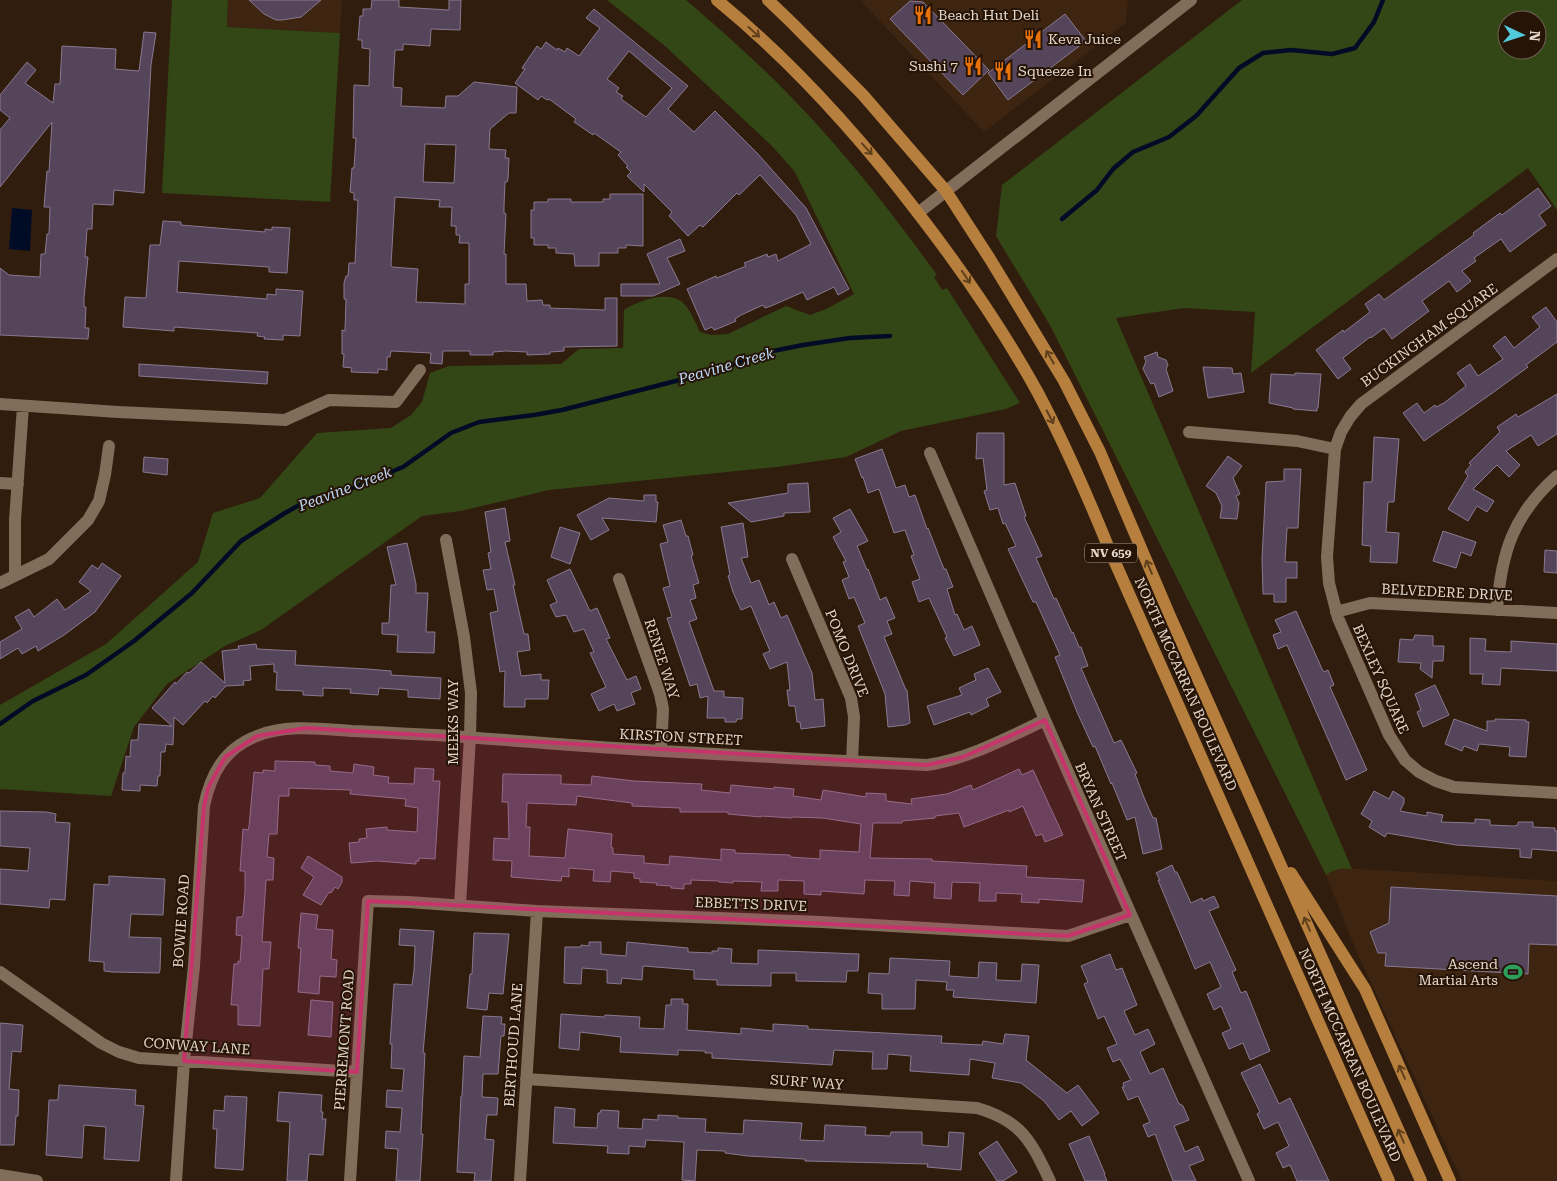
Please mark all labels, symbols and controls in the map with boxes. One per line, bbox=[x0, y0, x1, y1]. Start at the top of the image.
restaurant icon: Beach Hut Deli bbox=[912, 4, 934, 26]
place label: Beach Hut Deli bbox=[938, 7, 1040, 23]
north arrow bbox=[1497, 10, 1547, 60]
one-way arrow bbox=[747, 27, 760, 38]
restaurant icon: Keva Juice bbox=[1022, 28, 1044, 50]
text: N bbox=[1527, 30, 1543, 42]
place label: Keva Juice bbox=[1048, 31, 1121, 47]
restaurant icon: Sushi 7 bbox=[962, 55, 984, 77]
place label: Sushi 7 bbox=[909, 58, 958, 74]
restaurant icon: Squeeze In bbox=[992, 60, 1014, 82]
place label: Squeeze In bbox=[1018, 63, 1092, 79]
one-way arrow bbox=[861, 142, 873, 155]
one-way arrow bbox=[961, 270, 971, 284]
street label: BUCKINGHAM SQUARE bbox=[1357, 280, 1501, 390]
water label: Peavine Creek bbox=[675, 343, 777, 389]
one-way arrow bbox=[1045, 351, 1055, 365]
one-way arrow bbox=[1045, 409, 1055, 424]
water label: Peavine Creek bbox=[295, 463, 395, 515]
road number: NV 659 bbox=[1085, 544, 1137, 562]
one-way arrow bbox=[1144, 560, 1154, 575]
street label: NORTH MCCARRAN BOULEVARD bbox=[1131, 575, 1241, 793]
street label: BELVEDERE DRIVE bbox=[1381, 581, 1513, 603]
street label: POMO DRIVE bbox=[822, 607, 872, 699]
street label: RENEE WAY bbox=[641, 617, 683, 702]
street label: BEXLEY SQUARE bbox=[1350, 622, 1412, 736]
street label: MEEKS WAY bbox=[445, 679, 461, 765]
street label: KIRSTON STREET bbox=[619, 726, 743, 748]
street label: BRYAN STREET bbox=[1072, 760, 1130, 864]
street label: BOWIE ROAD bbox=[170, 874, 192, 968]
street label: EBBETTS DRIVE bbox=[695, 894, 807, 914]
one-way arrow bbox=[1302, 917, 1311, 932]
street label: NORTH MCCARRAN BOULEVARD bbox=[1295, 946, 1405, 1164]
place label: Ascend Martial Arts bbox=[1418, 956, 1498, 988]
sports icon: Ascend Martial Arts bbox=[1502, 961, 1524, 983]
street label: PIERREMONT ROAD bbox=[331, 969, 357, 1111]
street label: BERTHOUD LANE bbox=[501, 982, 525, 1108]
street label: CONWAY LANE bbox=[143, 1034, 251, 1058]
one-way arrow bbox=[1397, 1065, 1407, 1080]
street label: SURF WAY bbox=[770, 1071, 845, 1093]
one-way arrow bbox=[1396, 1129, 1406, 1144]

